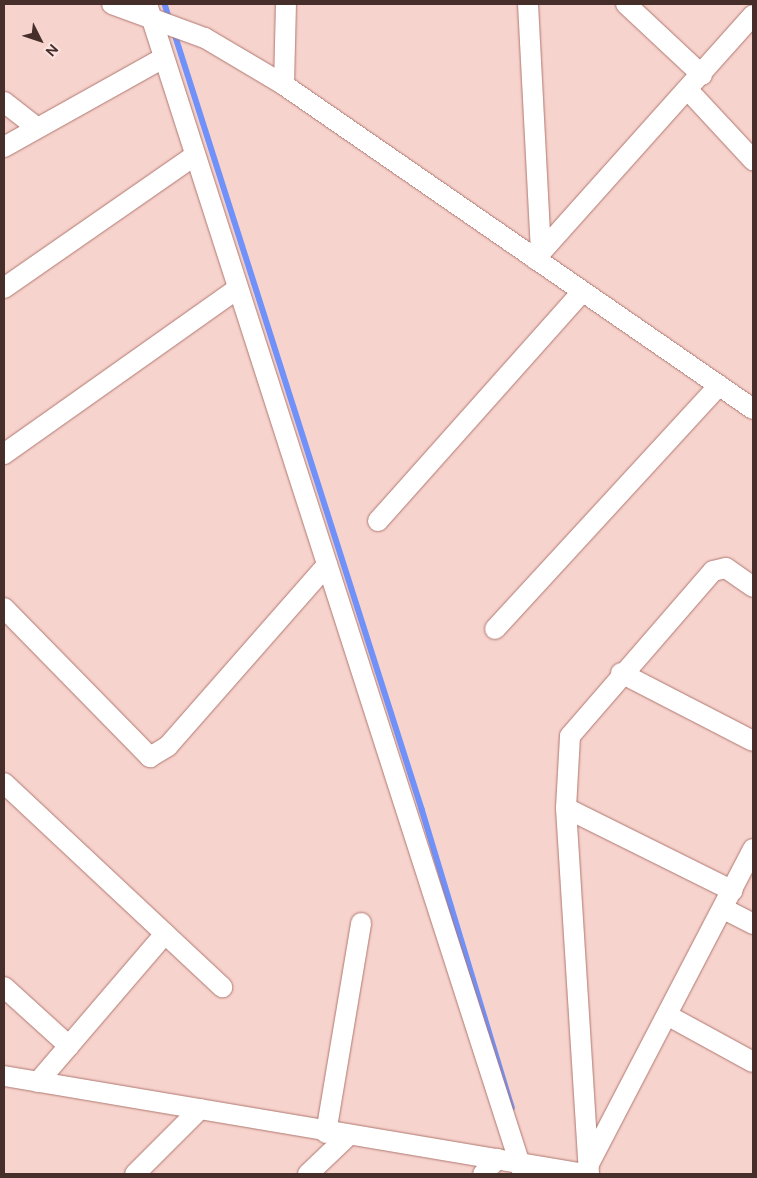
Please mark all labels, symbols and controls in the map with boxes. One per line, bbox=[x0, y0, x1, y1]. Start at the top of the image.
north arrow bbox=[15, 15, 65, 65]
text: N bbox=[42, 41, 62, 60]

